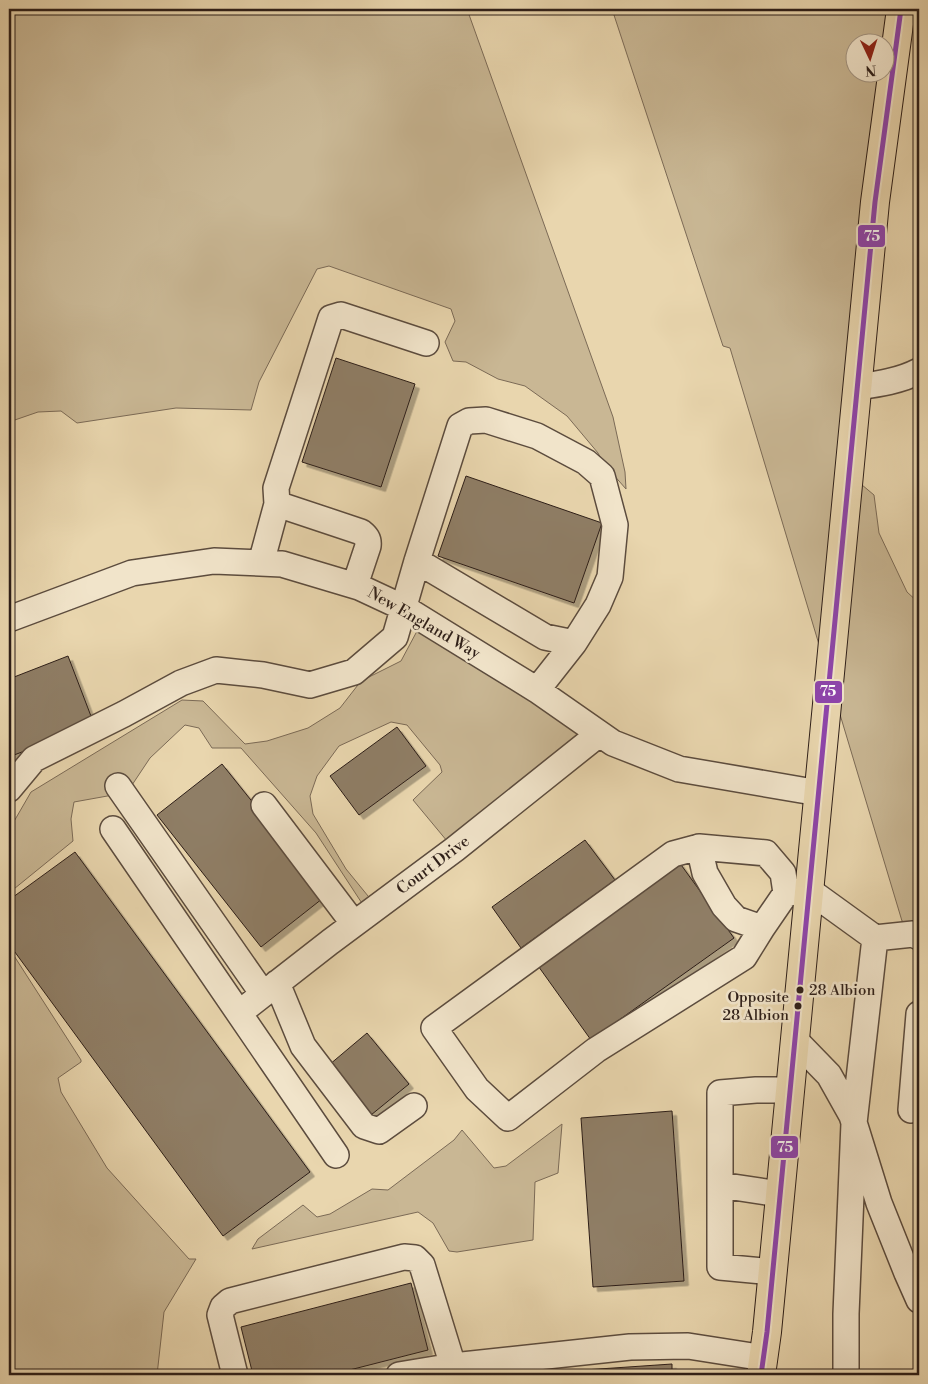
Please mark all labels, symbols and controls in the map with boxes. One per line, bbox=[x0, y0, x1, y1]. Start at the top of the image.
north arrow bbox=[846, 32, 896, 82]
text: N bbox=[865, 61, 877, 79]
line badge: 75 bbox=[857, 224, 886, 248]
text: 75 bbox=[864, 228, 881, 246]
street label: New England Way bbox=[364, 583, 484, 664]
line badge: 75 bbox=[814, 680, 843, 704]
text: 75 bbox=[820, 683, 837, 701]
street label: Court Drive bbox=[393, 831, 473, 899]
place label: 28 Albion bbox=[809, 981, 875, 1000]
marker: 28 Albion bbox=[795, 985, 805, 995]
place label: Opposite 28 Albion bbox=[723, 988, 789, 1025]
marker: Opposite 28 Albion bbox=[793, 1001, 803, 1011]
line badge: 75 bbox=[770, 1135, 799, 1159]
text: 75 bbox=[777, 1139, 794, 1157]

